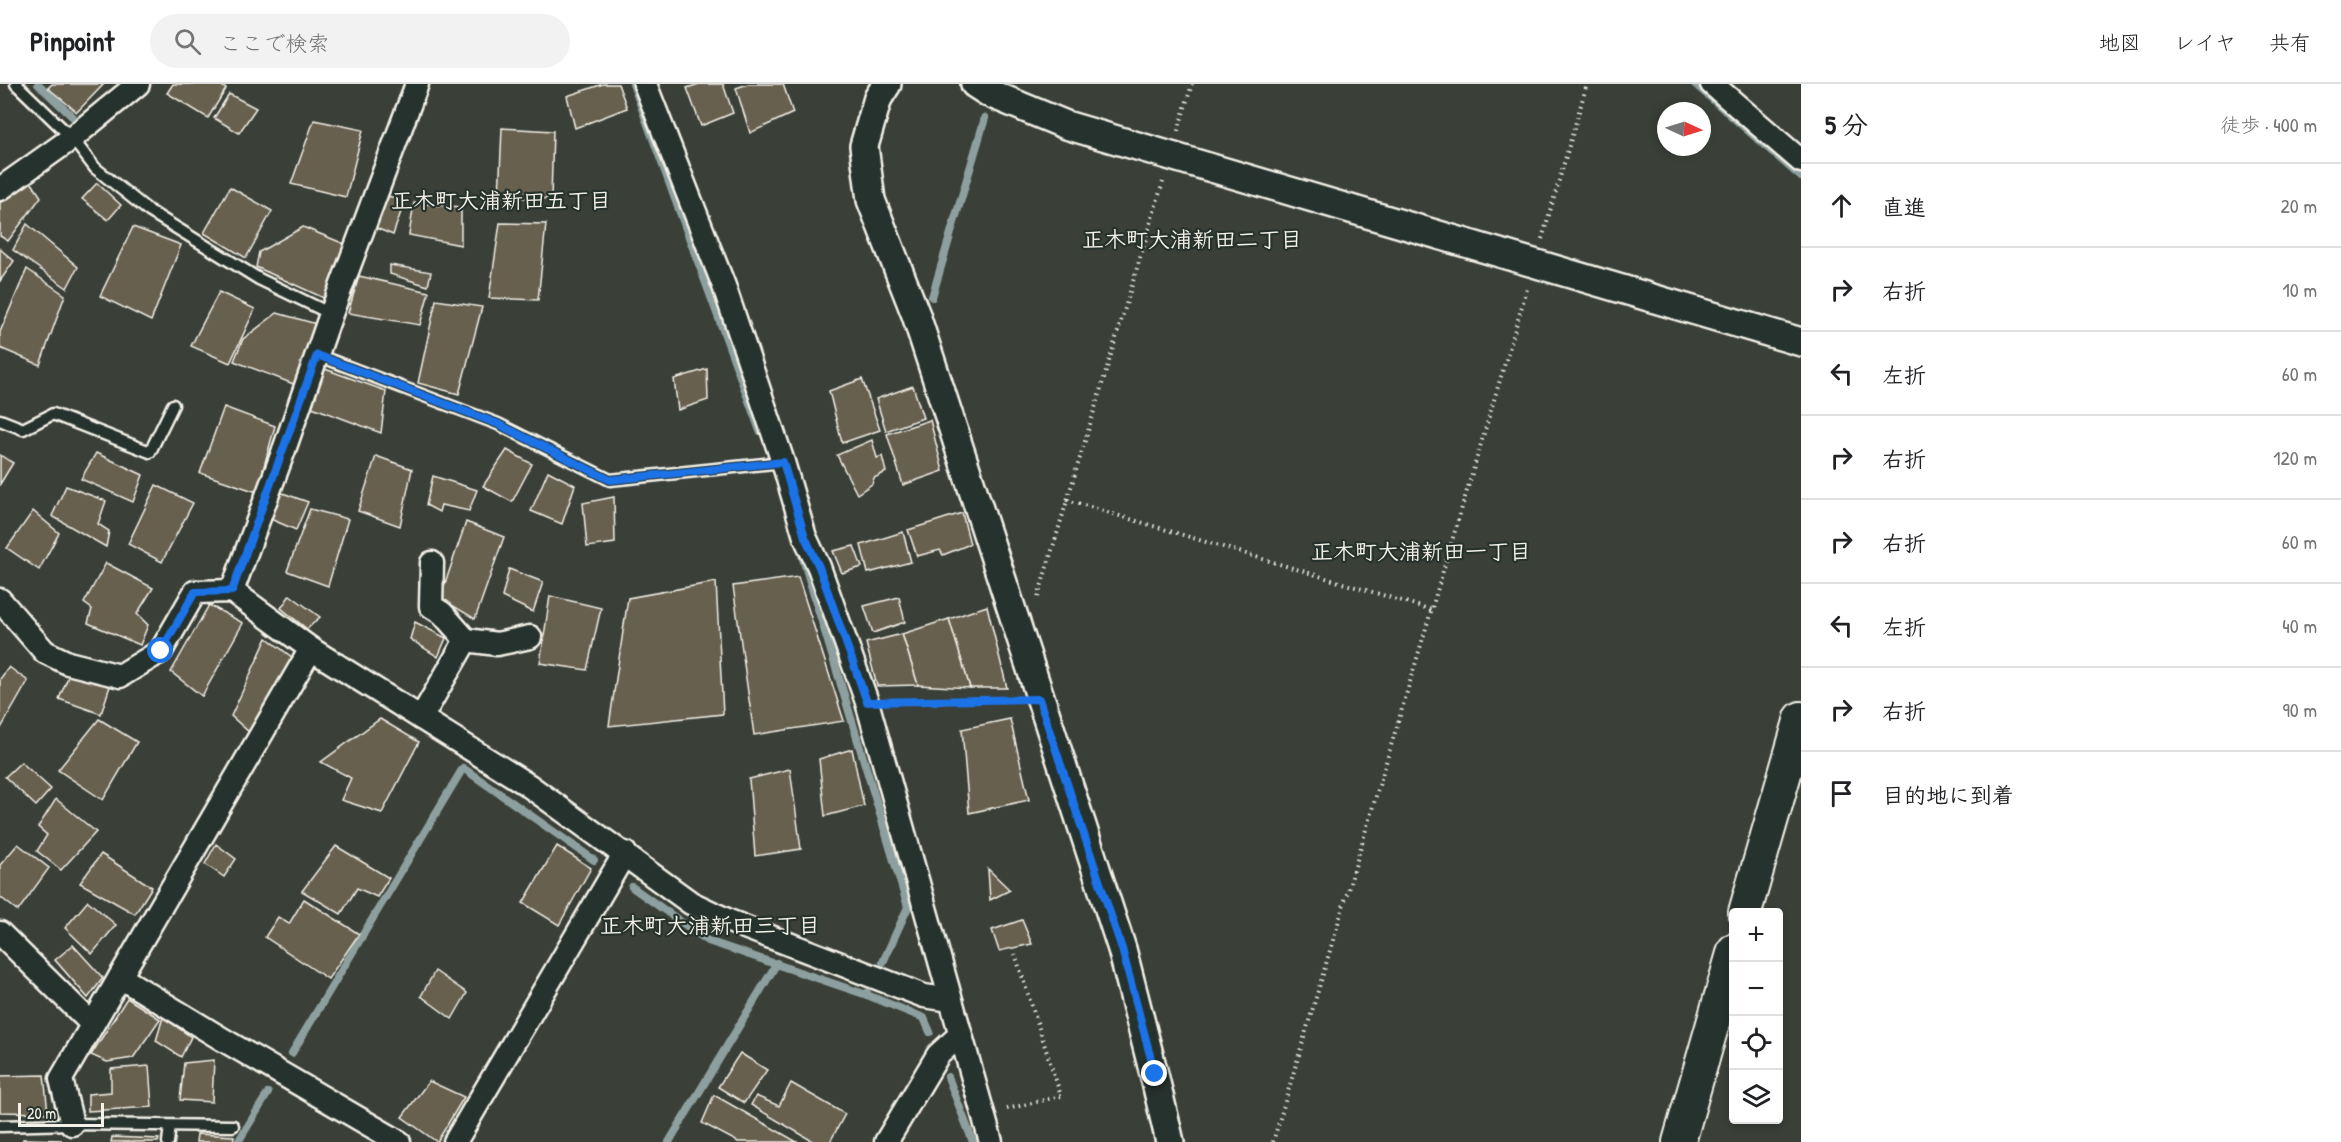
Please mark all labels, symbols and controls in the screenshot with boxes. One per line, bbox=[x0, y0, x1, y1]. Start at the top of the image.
search box bbox=[150, 14, 570, 68]
text: Pinpoint bbox=[30, 22, 114, 60]
icon: search bbox=[171, 25, 204, 58]
text: ここで検索 bbox=[219, 28, 329, 58]
text: 地図 bbox=[2099, 28, 2141, 57]
text: レイヤ bbox=[2174, 28, 2236, 57]
text: 共有 bbox=[2269, 28, 2311, 57]
north arrow bbox=[1657, 102, 1711, 156]
text: 5 分 bbox=[1825, 107, 1868, 142]
text: 徒歩 · 400 m bbox=[2220, 111, 2317, 138]
district label: 正木町大浦新田五丁目 bbox=[391, 185, 611, 215]
icon: ahead bbox=[1825, 189, 1858, 222]
text: 直進 bbox=[1882, 192, 1926, 222]
text: 20 m bbox=[2280, 192, 2317, 219]
district label: 正木町大浦新田二丁目 bbox=[1082, 224, 1302, 254]
icon: right bbox=[1825, 273, 1858, 306]
text: 右折 bbox=[1882, 276, 1926, 306]
text: 10 m bbox=[2283, 276, 2317, 303]
icon: left bbox=[1825, 357, 1858, 390]
text: 左折 bbox=[1882, 360, 1926, 390]
text: 60 m bbox=[2282, 360, 2317, 387]
icon: right bbox=[1825, 441, 1858, 474]
text: 右折 bbox=[1882, 444, 1926, 474]
text: 120 m bbox=[2273, 444, 2317, 471]
icon: right bbox=[1825, 525, 1858, 558]
text: 右折 bbox=[1882, 528, 1926, 558]
text: 60 m bbox=[2282, 528, 2317, 555]
district label: 正木町大浦新田一丁目 bbox=[1311, 536, 1531, 566]
icon: left bbox=[1825, 609, 1858, 642]
text: 左折 bbox=[1882, 612, 1926, 642]
text: 40 m bbox=[2282, 612, 2317, 639]
route start bbox=[147, 637, 173, 663]
icon: right bbox=[1825, 693, 1858, 726]
text: 右折 bbox=[1882, 696, 1926, 726]
text: 90 m bbox=[2283, 696, 2317, 723]
icon: arrive bbox=[1825, 777, 1858, 810]
text: 目的地に到着 bbox=[1882, 780, 2014, 810]
map controls bbox=[1729, 908, 1783, 1124]
button: + bbox=[1729, 908, 1783, 962]
district label: 正木町大浦新田三丁目 bbox=[600, 910, 820, 940]
button: − bbox=[1729, 962, 1783, 1016]
button: locate bbox=[1729, 1016, 1783, 1070]
route end bbox=[1141, 1060, 1167, 1086]
button: layers bbox=[1729, 1070, 1783, 1124]
scale bar bbox=[18, 1100, 104, 1128]
text: 20 m bbox=[27, 1102, 56, 1124]

